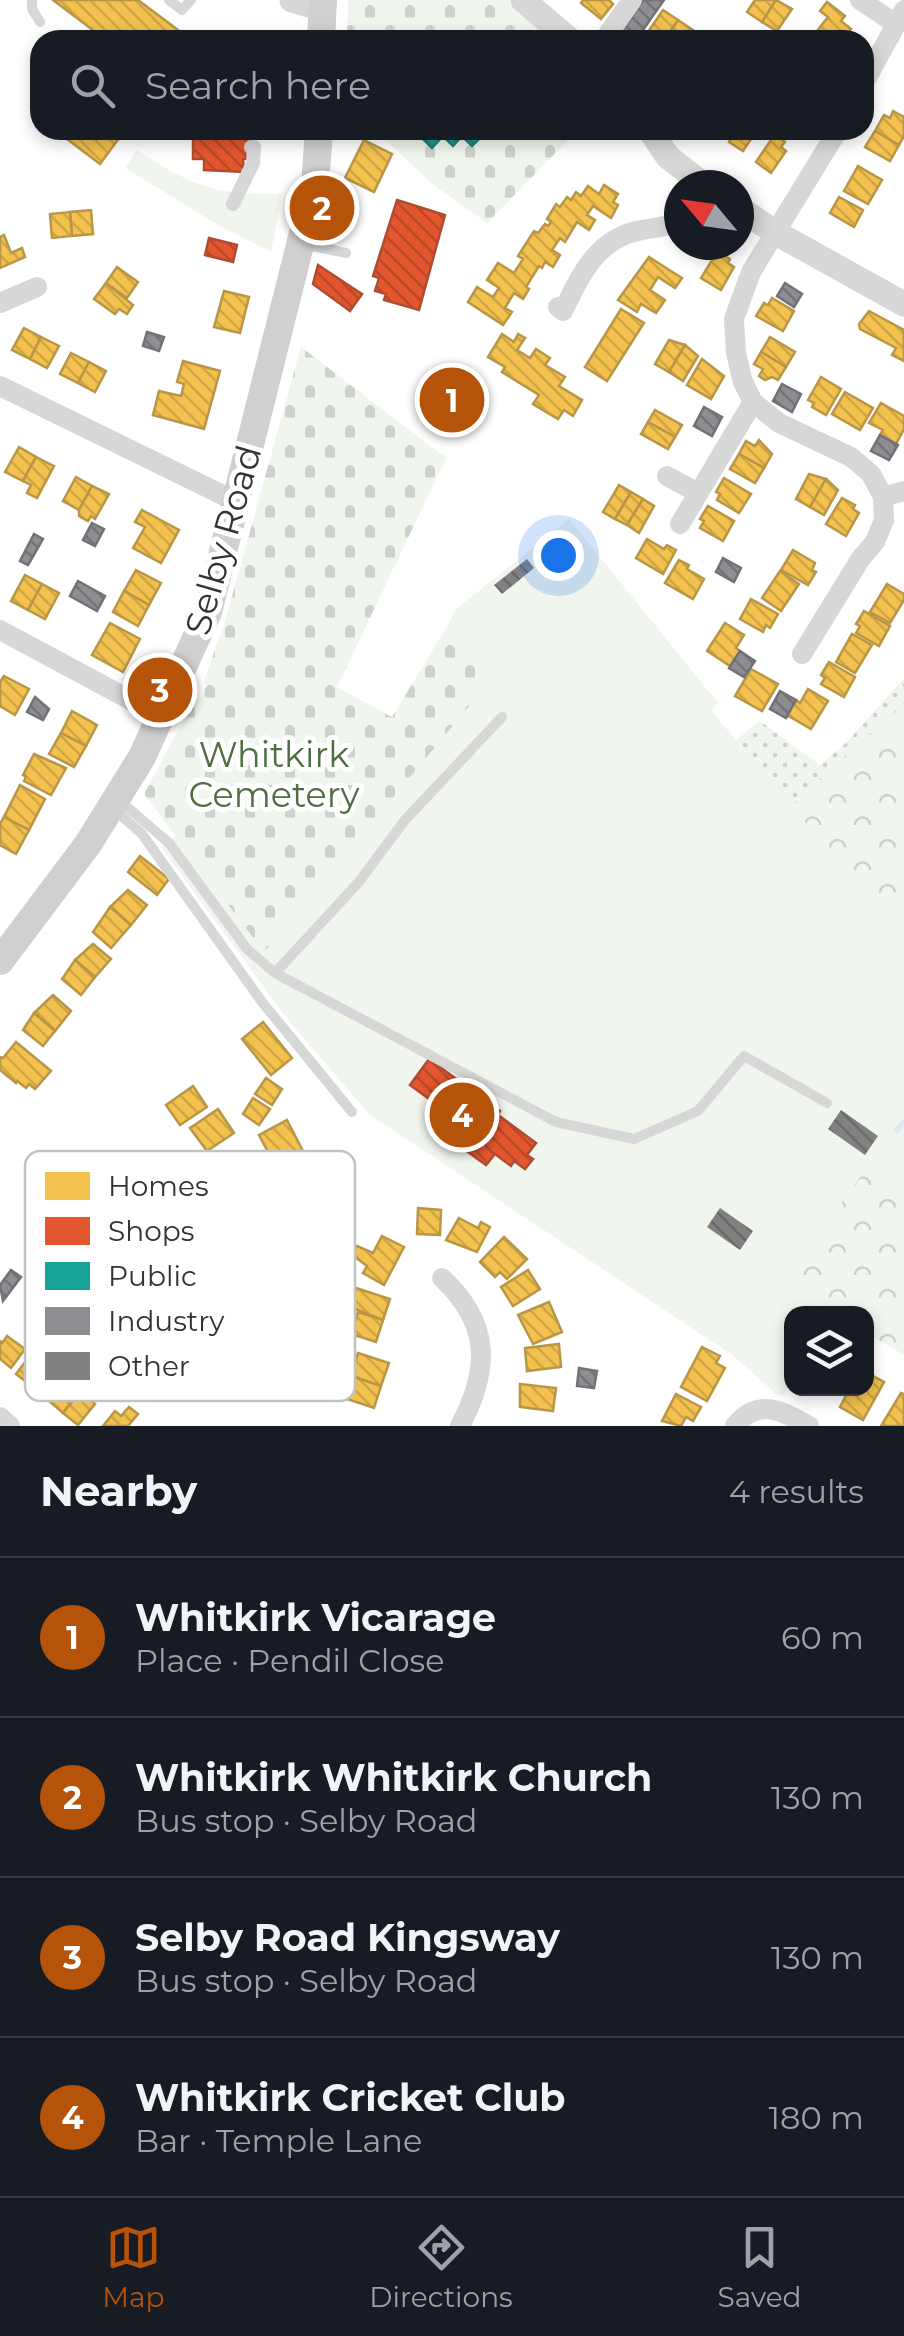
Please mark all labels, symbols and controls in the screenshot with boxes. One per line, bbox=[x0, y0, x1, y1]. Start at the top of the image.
search box bbox=[30, 30, 874, 140]
icon: search bbox=[65, 58, 120, 113]
text: Search here bbox=[145, 62, 371, 109]
pin: 2 bbox=[290, 170, 354, 246]
north arrow bbox=[664, 170, 754, 260]
pin: 1 bbox=[420, 362, 484, 438]
street label: Selby Road bbox=[175, 440, 271, 640]
your location bbox=[533, 530, 584, 581]
pin: 3 bbox=[128, 652, 192, 728]
park label: Whitkirk Cemetery bbox=[189, 733, 359, 816]
pin: 4 bbox=[430, 1078, 494, 1152]
legend bbox=[25, 1151, 355, 1401]
text: Homes bbox=[108, 1169, 209, 1203]
text: Shops bbox=[108, 1214, 194, 1248]
text: Public bbox=[108, 1259, 197, 1293]
text: Industry bbox=[108, 1304, 225, 1338]
map controls bbox=[784, 1306, 874, 1396]
button: layers bbox=[784, 1306, 874, 1396]
text: Other bbox=[108, 1349, 190, 1383]
text: Nearby bbox=[40, 1465, 197, 1517]
text: 4 results bbox=[729, 1472, 864, 1511]
text: Whitkirk Vicarage bbox=[135, 1594, 496, 1641]
text: 1 bbox=[66, 1618, 79, 1657]
text: 60 m bbox=[781, 1618, 864, 1657]
text: Place · Pendil Close bbox=[135, 1641, 444, 1680]
text: Whitkirk Whitkirk Church bbox=[135, 1754, 652, 1801]
text: 2 bbox=[63, 1778, 82, 1817]
text: 130 m bbox=[771, 1778, 864, 1817]
text: Bus stop · Selby Road bbox=[135, 1801, 477, 1840]
text: Selby Road Kingsway bbox=[135, 1914, 560, 1961]
text: 3 bbox=[63, 1938, 82, 1977]
text: 130 m bbox=[771, 1938, 864, 1977]
text: Bus stop · Selby Road bbox=[135, 1961, 477, 2000]
text: Whitkirk Cricket Club bbox=[135, 2074, 566, 2121]
text: 4 bbox=[61, 2098, 84, 2137]
text: 180 m bbox=[769, 2098, 864, 2137]
text: Bar · Temple Lane bbox=[135, 2121, 422, 2160]
tab: Map bbox=[102, 2220, 165, 2314]
tab: Directions bbox=[369, 2220, 513, 2314]
tab: Saved bbox=[717, 2220, 802, 2314]

